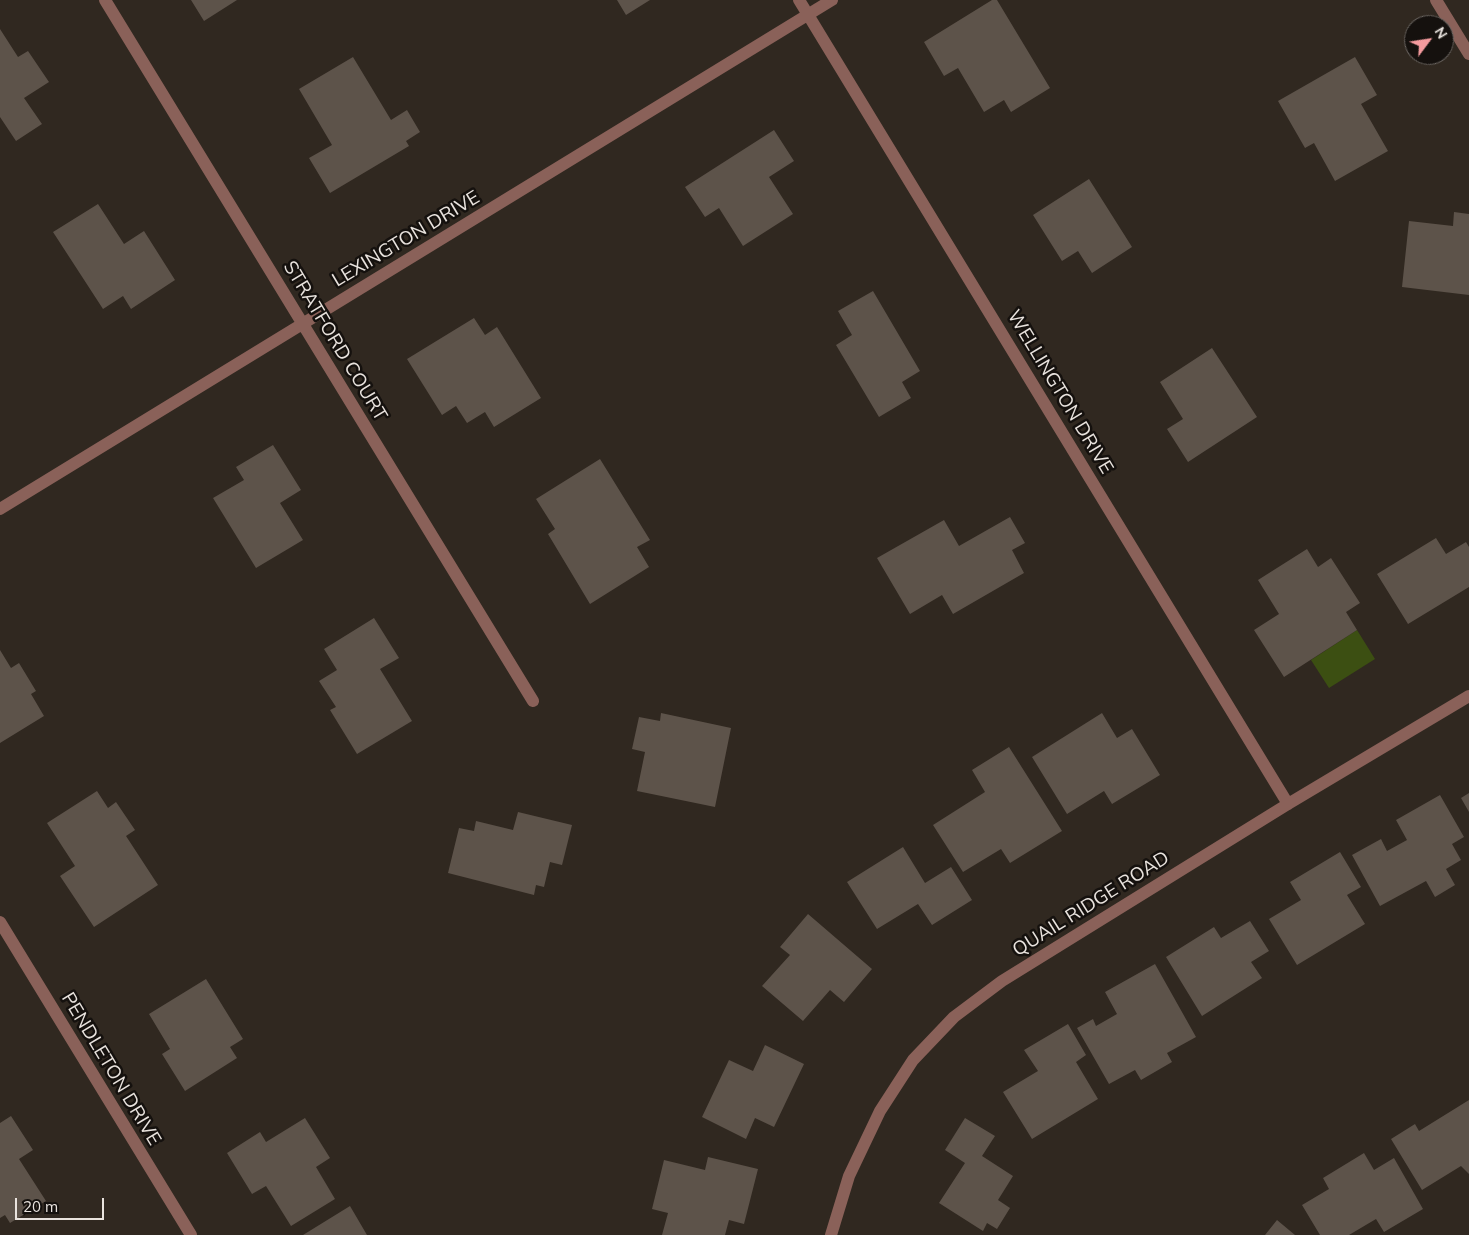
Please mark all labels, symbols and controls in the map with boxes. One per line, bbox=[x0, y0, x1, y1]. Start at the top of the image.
north arrow bbox=[1404, 15, 1454, 65]
text: N bbox=[1431, 24, 1451, 42]
street label: LEXINGTON DRIVE bbox=[328, 186, 484, 292]
street label: STRATFORD COURT bbox=[278, 257, 392, 425]
street label: WELLINGTON DRIVE bbox=[1002, 306, 1118, 478]
street label: QUAIL RIDGE ROAD bbox=[1008, 846, 1174, 962]
street label: PENDLETON DRIVE bbox=[56, 988, 166, 1150]
scale bar bbox=[18, 1188, 106, 1220]
text: 20 m bbox=[23, 1197, 58, 1216]

